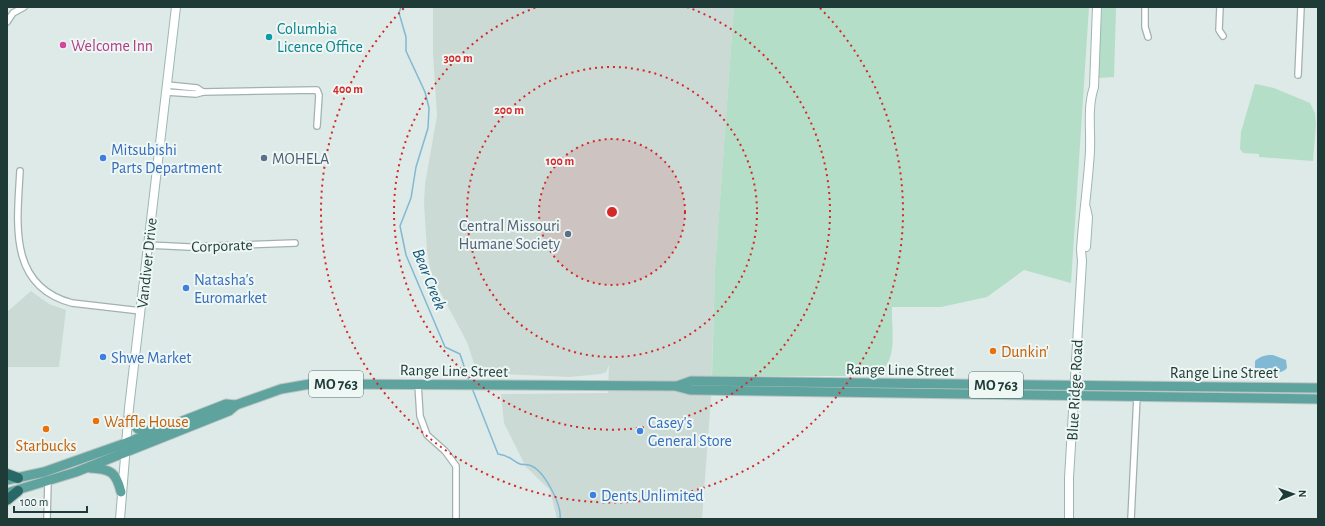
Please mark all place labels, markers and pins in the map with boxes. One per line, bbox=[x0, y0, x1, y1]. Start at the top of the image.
place label: Columbia Licence Office bbox=[277, 21, 363, 55]
marker: Columbia Licence Office bbox=[264, 32, 274, 42]
place label: Welcome Inn bbox=[71, 38, 153, 54]
marker: Welcome Inn bbox=[58, 40, 68, 50]
place label: Mitsubishi Parts Department bbox=[111, 142, 222, 176]
place label: MOHELA bbox=[272, 151, 329, 167]
marker: Mitsubishi Parts Department bbox=[98, 153, 108, 163]
marker: MOHELA bbox=[259, 153, 269, 163]
centre of rings bbox=[605, 205, 619, 219]
place label: Central Missouri Humane Society bbox=[458, 218, 560, 253]
marker: Central Missouri Humane Society bbox=[563, 229, 573, 239]
place label: Natasha's Euromarket bbox=[194, 272, 267, 306]
marker: Natasha's Euromarket bbox=[181, 283, 191, 293]
place label: Dunkin' bbox=[1001, 344, 1049, 360]
marker: Dunkin' bbox=[988, 346, 998, 356]
place label: Shwe Market bbox=[111, 350, 191, 366]
marker: Shwe Market bbox=[98, 352, 108, 362]
place label: Waffle House bbox=[104, 414, 189, 430]
place label: Casey's General Store bbox=[648, 415, 732, 449]
marker: Waffle House bbox=[91, 416, 101, 426]
marker: Starbucks bbox=[41, 424, 51, 434]
marker: Casey's General Store bbox=[635, 426, 645, 436]
place label: Starbucks bbox=[16, 438, 76, 454]
place label: Dents Unlimited bbox=[601, 488, 704, 504]
marker: Dents Unlimited bbox=[588, 490, 598, 500]

